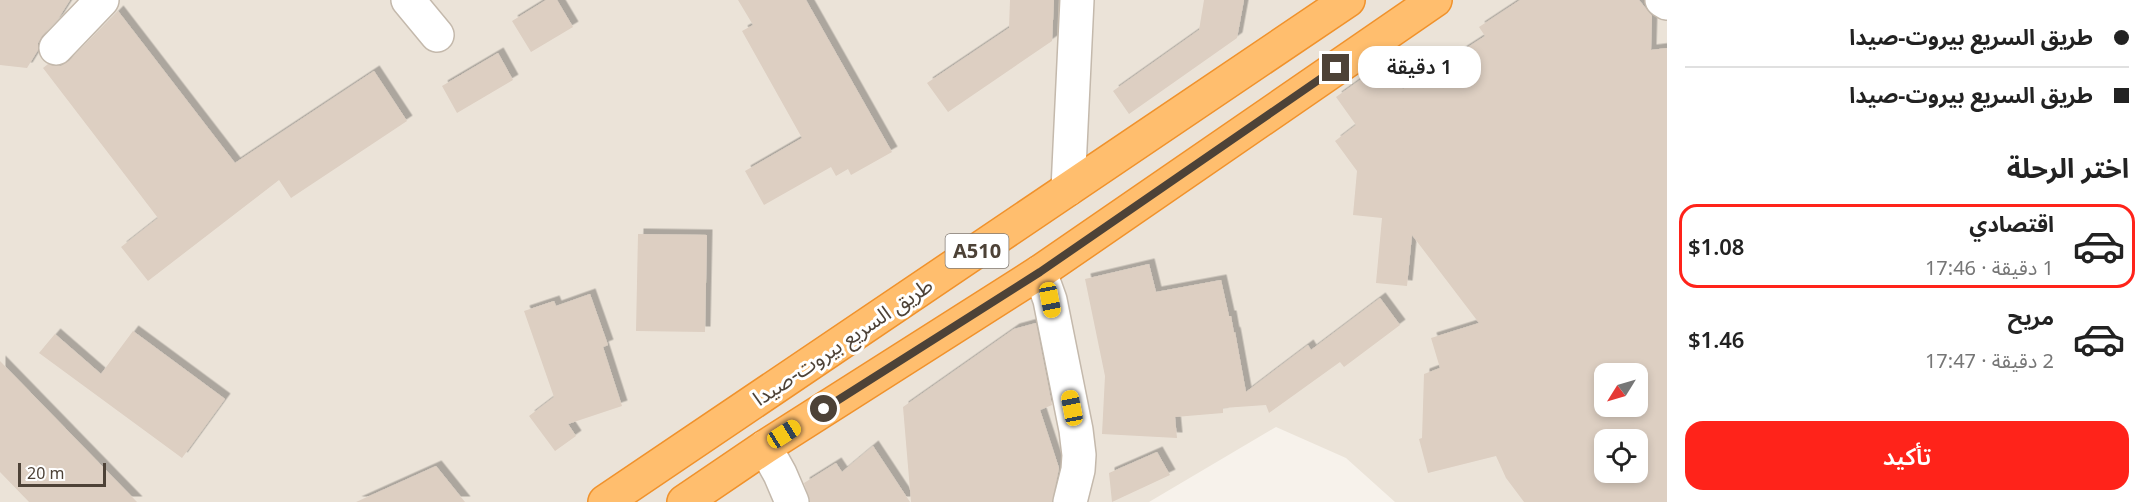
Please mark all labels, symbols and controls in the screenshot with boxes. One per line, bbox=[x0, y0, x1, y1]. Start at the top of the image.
text: طريق السريع بيروت-صيدا bbox=[1849, 21, 2093, 51]
callout: 1 دقيقة bbox=[1357, 47, 1480, 89]
text: 1 دقيقة bbox=[1387, 53, 1452, 80]
route end bbox=[1322, 54, 1349, 81]
text: طريق السريع بيروت-صيدا bbox=[1849, 79, 2093, 109]
text: اختر الرحلة bbox=[2007, 149, 2129, 186]
text: اقتصادي bbox=[1969, 208, 2054, 238]
icon: car bbox=[2072, 219, 2126, 273]
text: $1.08 bbox=[1688, 231, 1744, 261]
road number: A510 bbox=[946, 234, 1008, 268]
text: 1 دقيقة · 17:46 bbox=[1925, 254, 2054, 281]
street label: طريق السريع بيروت-صيدا bbox=[747, 270, 939, 414]
car bbox=[1038, 281, 1062, 319]
text: مريح bbox=[2008, 301, 2054, 331]
icon: car bbox=[2072, 312, 2126, 366]
text: $1.46 bbox=[1688, 324, 1744, 354]
text: 2 دقيقة · 17:47 bbox=[1925, 347, 2054, 374]
north arrow bbox=[1594, 363, 1648, 417]
map controls bbox=[1594, 363, 1648, 483]
car bbox=[1060, 389, 1084, 427]
route start bbox=[810, 395, 837, 422]
car bbox=[764, 417, 804, 451]
button: تأكيد bbox=[1685, 421, 2129, 490]
button: locate bbox=[1594, 429, 1648, 483]
scale bar bbox=[18, 460, 106, 488]
text: 20 m bbox=[27, 462, 64, 484]

